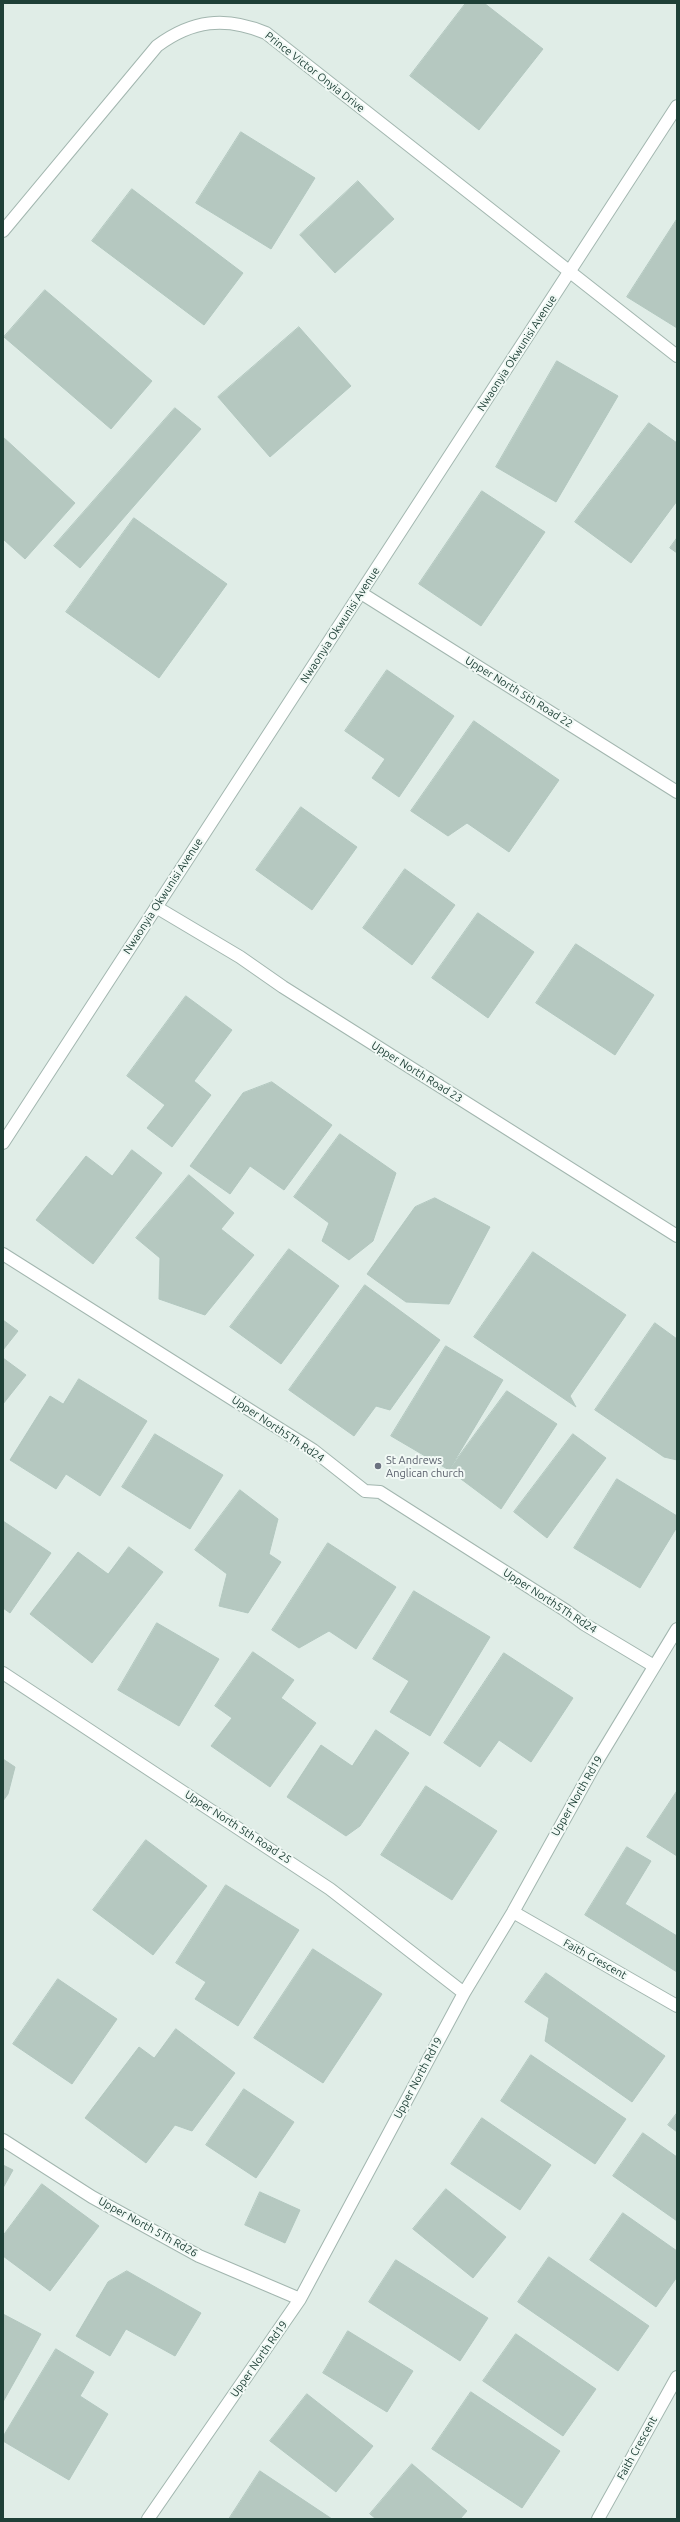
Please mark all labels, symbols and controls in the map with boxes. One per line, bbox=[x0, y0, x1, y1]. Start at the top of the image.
street label: Prince Victor Onyia Drive bbox=[263, 29, 367, 115]
street label: Nwaonyia Okwunisi Avenue bbox=[475, 292, 559, 414]
street label: Nwaonyia Okwunisi Avenue bbox=[298, 564, 382, 686]
street label: Upper North 5th Road 22 bbox=[463, 653, 575, 731]
street label: Nwaonyia Okwunisi Avenue bbox=[121, 835, 205, 957]
street label: Upper North Road 23 bbox=[369, 1039, 465, 1105]
street label: Upper North5Th Rd24 bbox=[229, 1393, 327, 1465]
place label: St Andrews Anglican church bbox=[386, 1453, 464, 1479]
marker: St Andrews Anglican church bbox=[373, 1461, 383, 1471]
street label: Upper North5Th Rd24 bbox=[501, 1566, 599, 1636]
street label: Upper North Rd19 bbox=[549, 1754, 605, 1838]
street label: Upper North 5th Road 25 bbox=[182, 1788, 294, 1866]
street label: Faith Crescent bbox=[561, 1936, 629, 1982]
street label: Upper North Rd19 bbox=[391, 2035, 445, 2121]
street label: Upper North 5Th Rd26 bbox=[96, 2194, 200, 2260]
street label: Upper North Rd19 bbox=[228, 2318, 290, 2400]
street label: Faith Crescent bbox=[614, 2414, 660, 2482]

